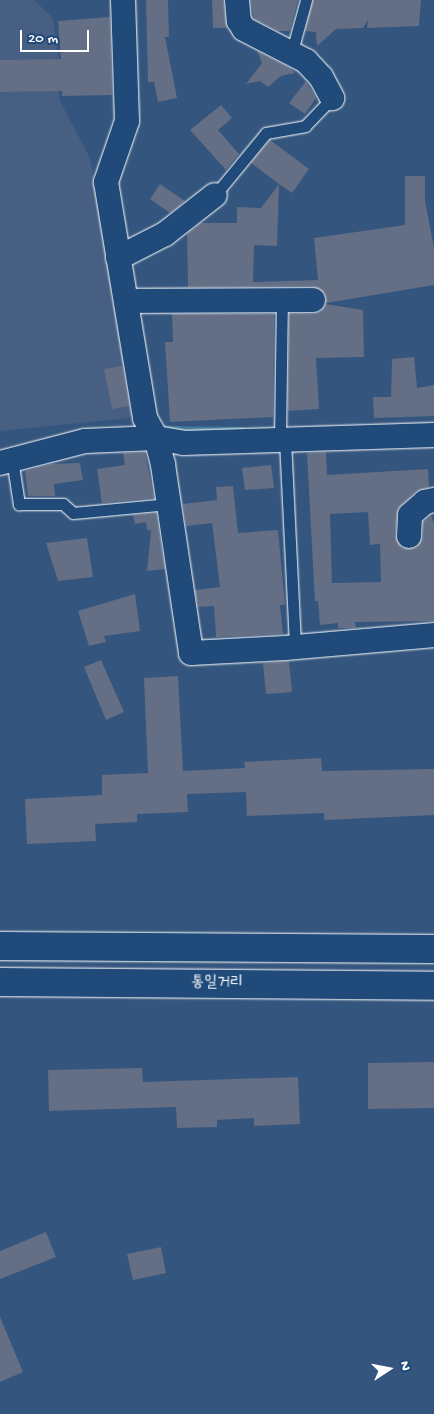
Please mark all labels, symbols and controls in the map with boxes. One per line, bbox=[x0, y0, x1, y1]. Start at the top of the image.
scale bar bbox=[22, 20, 91, 52]
text: 20 m bbox=[28, 30, 58, 48]
street label: 통일거리 bbox=[191, 974, 243, 994]
north arrow bbox=[364, 1344, 414, 1394]
text: N bbox=[395, 1360, 413, 1372]

